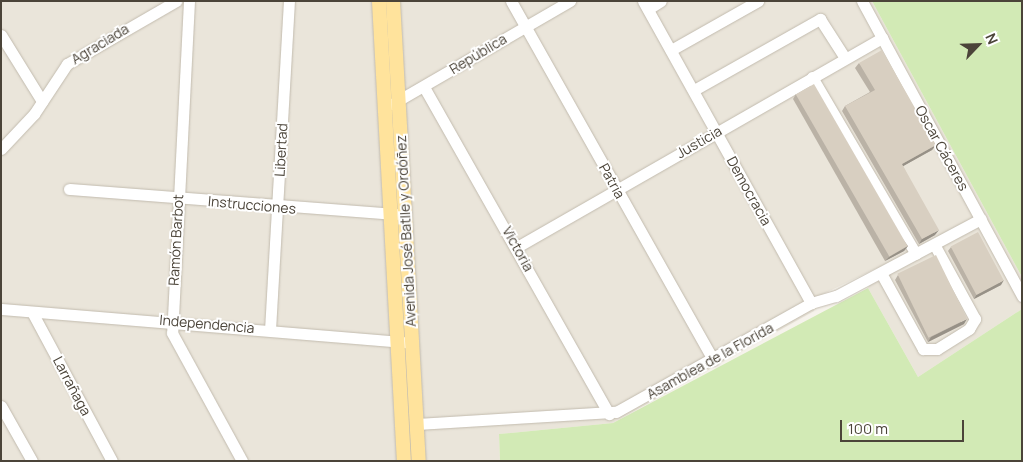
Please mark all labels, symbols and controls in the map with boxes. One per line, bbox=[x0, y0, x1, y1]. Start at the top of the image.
street label: Agraciada bbox=[68, 20, 132, 68]
north arrow bbox=[953, 20, 1003, 70]
street label: República bbox=[446, 30, 510, 78]
text: N bbox=[981, 30, 1003, 47]
street label: Oscar Cáceres bbox=[912, 102, 972, 194]
street label: Justicia bbox=[673, 122, 725, 162]
street label: Libertad bbox=[271, 123, 291, 177]
street label: Avenida José Batlle y Ordóñez bbox=[393, 135, 419, 327]
street label: Democracia bbox=[723, 154, 775, 228]
street label: Patria bbox=[596, 160, 628, 202]
street label: Instrucciones bbox=[207, 193, 297, 217]
street label: Ramón Barbot bbox=[165, 194, 187, 286]
street label: Victoria bbox=[499, 224, 537, 274]
street label: Independencia bbox=[159, 311, 255, 337]
street label: Asamblea de la Florida bbox=[644, 319, 776, 403]
street label: Larrañaga bbox=[49, 354, 95, 418]
scale bar bbox=[843, 410, 967, 442]
text: 100 m bbox=[848, 418, 888, 439]

